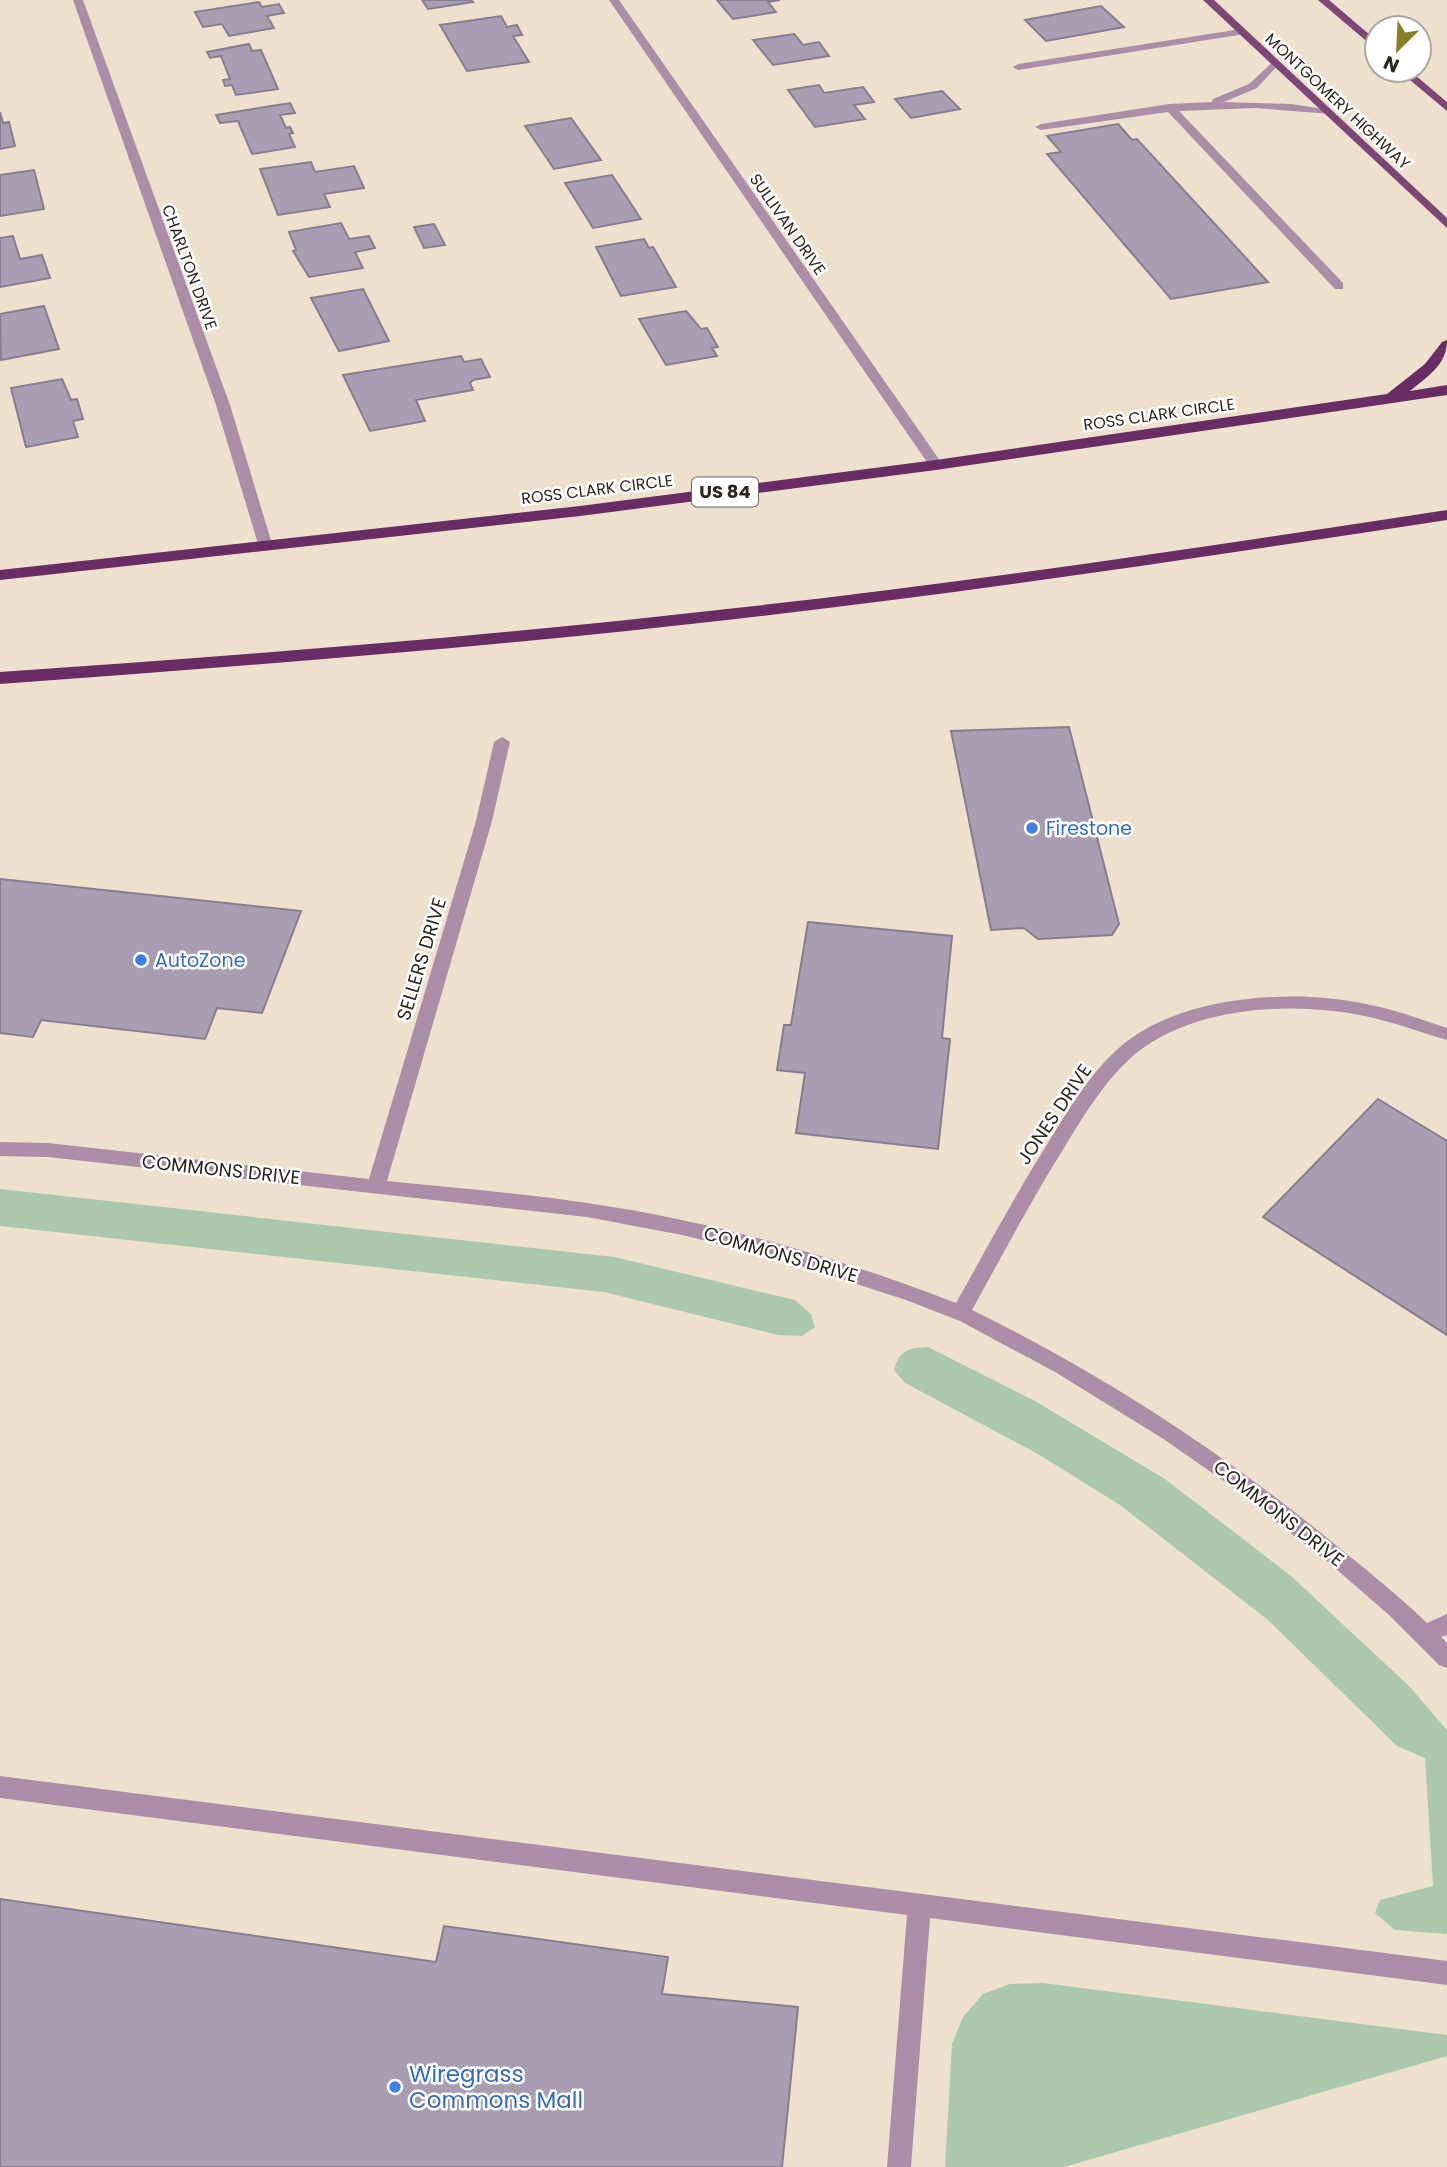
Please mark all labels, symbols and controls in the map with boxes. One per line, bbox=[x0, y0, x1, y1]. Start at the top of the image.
north arrow bbox=[1363, 14, 1433, 84]
street label: MONTGOMERY HIGHWAY bbox=[1262, 29, 1414, 173]
street label: SULLIVAN DRIVE bbox=[744, 169, 831, 280]
street label: CHARLTON DRIVE bbox=[156, 201, 223, 333]
street label: ROSS CLARK CIRCLE bbox=[1082, 392, 1236, 436]
street label: ROSS CLARK CIRCLE bbox=[520, 469, 674, 510]
road number: US 84 bbox=[692, 478, 758, 506]
place label: Firestone bbox=[1046, 815, 1132, 842]
marker: Firestone bbox=[1024, 820, 1040, 836]
street label: SELLERS DRIVE bbox=[390, 894, 453, 1024]
place label: AutoZone bbox=[155, 947, 245, 974]
marker: AutoZone bbox=[133, 952, 149, 968]
street label: JONES DRIVE bbox=[1011, 1058, 1098, 1170]
street label: COMMONS DRIVE bbox=[140, 1148, 301, 1191]
street label: COMMONS DRIVE bbox=[701, 1220, 861, 1289]
street label: COMMONS DRIVE bbox=[1208, 1454, 1350, 1573]
place label: Wiregrass Commons Mall bbox=[409, 2058, 583, 2116]
marker: Wiregrass Commons Mall bbox=[387, 2079, 403, 2095]

